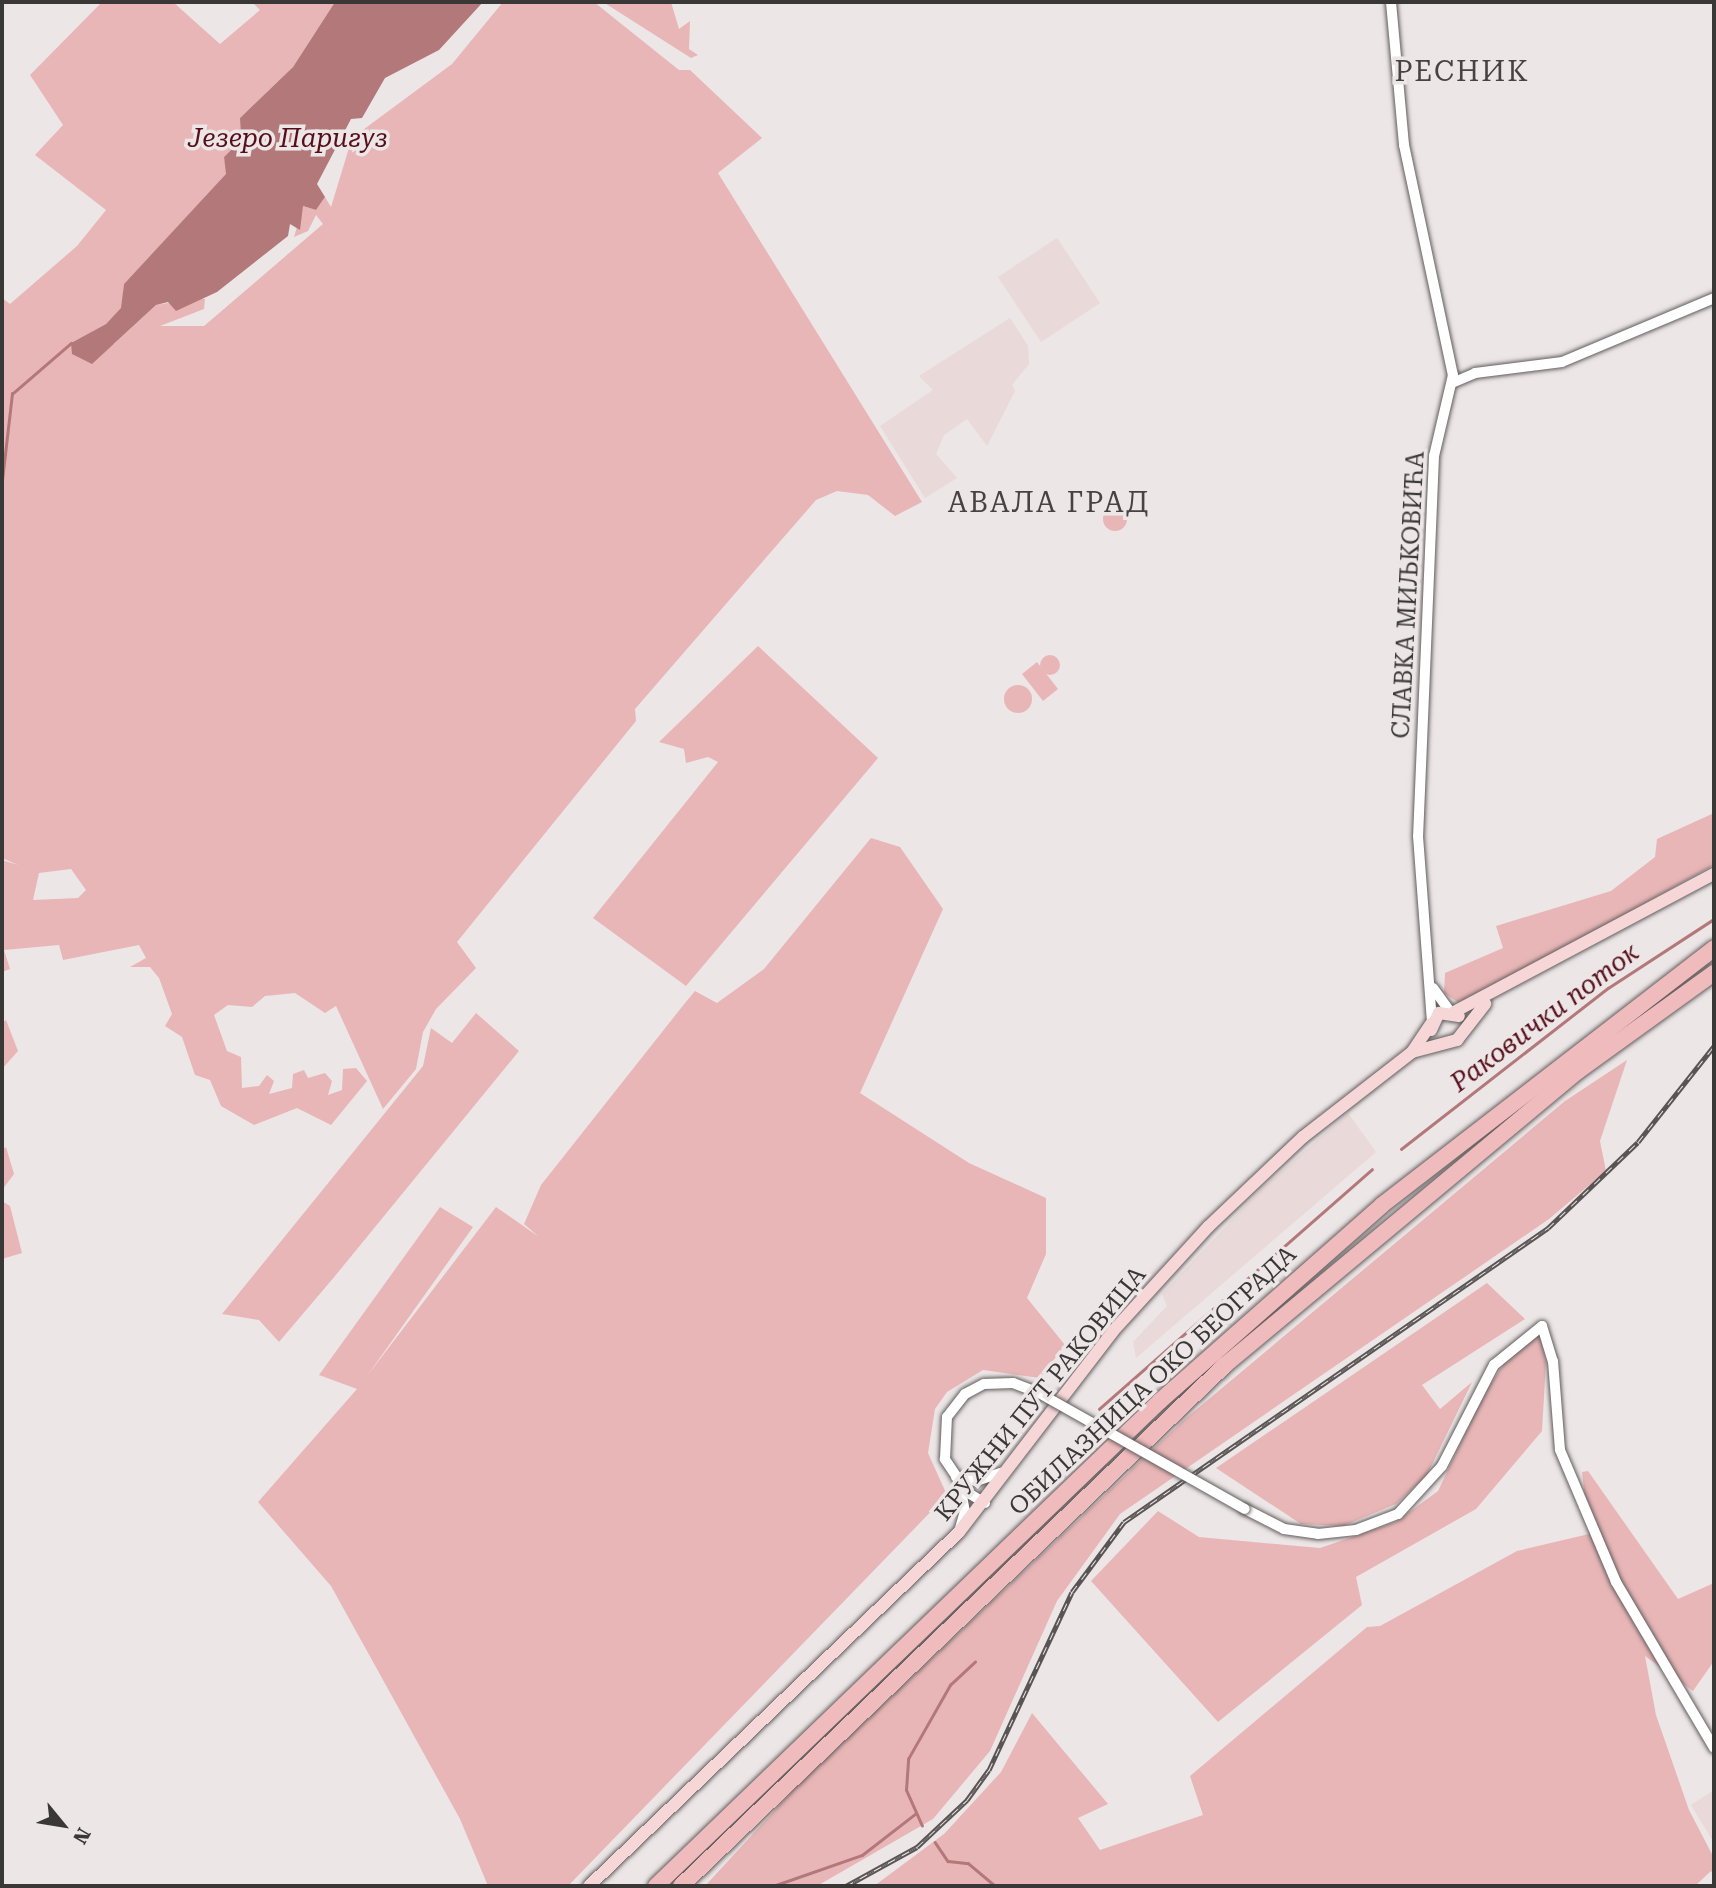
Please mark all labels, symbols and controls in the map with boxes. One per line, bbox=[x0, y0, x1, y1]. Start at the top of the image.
district label: РЕСНИК bbox=[1395, 55, 1529, 89]
water label: Језеро Паригуз bbox=[188, 123, 388, 155]
street label: СЛАВКА МИЉКОВИЋА bbox=[1387, 451, 1431, 739]
district label: АВАЛА ГРАД bbox=[949, 486, 1149, 520]
water label: Раковички поток bbox=[1445, 937, 1645, 1099]
street label: ОБИЛАЗНИЦА ОКО БЕОГРАДА bbox=[1004, 1240, 1302, 1522]
street label: КРУЖНИ ПУТ РАКОВИЦА bbox=[929, 1261, 1153, 1527]
north arrow bbox=[28, 1790, 98, 1860]
text: N bbox=[68, 1824, 95, 1848]

